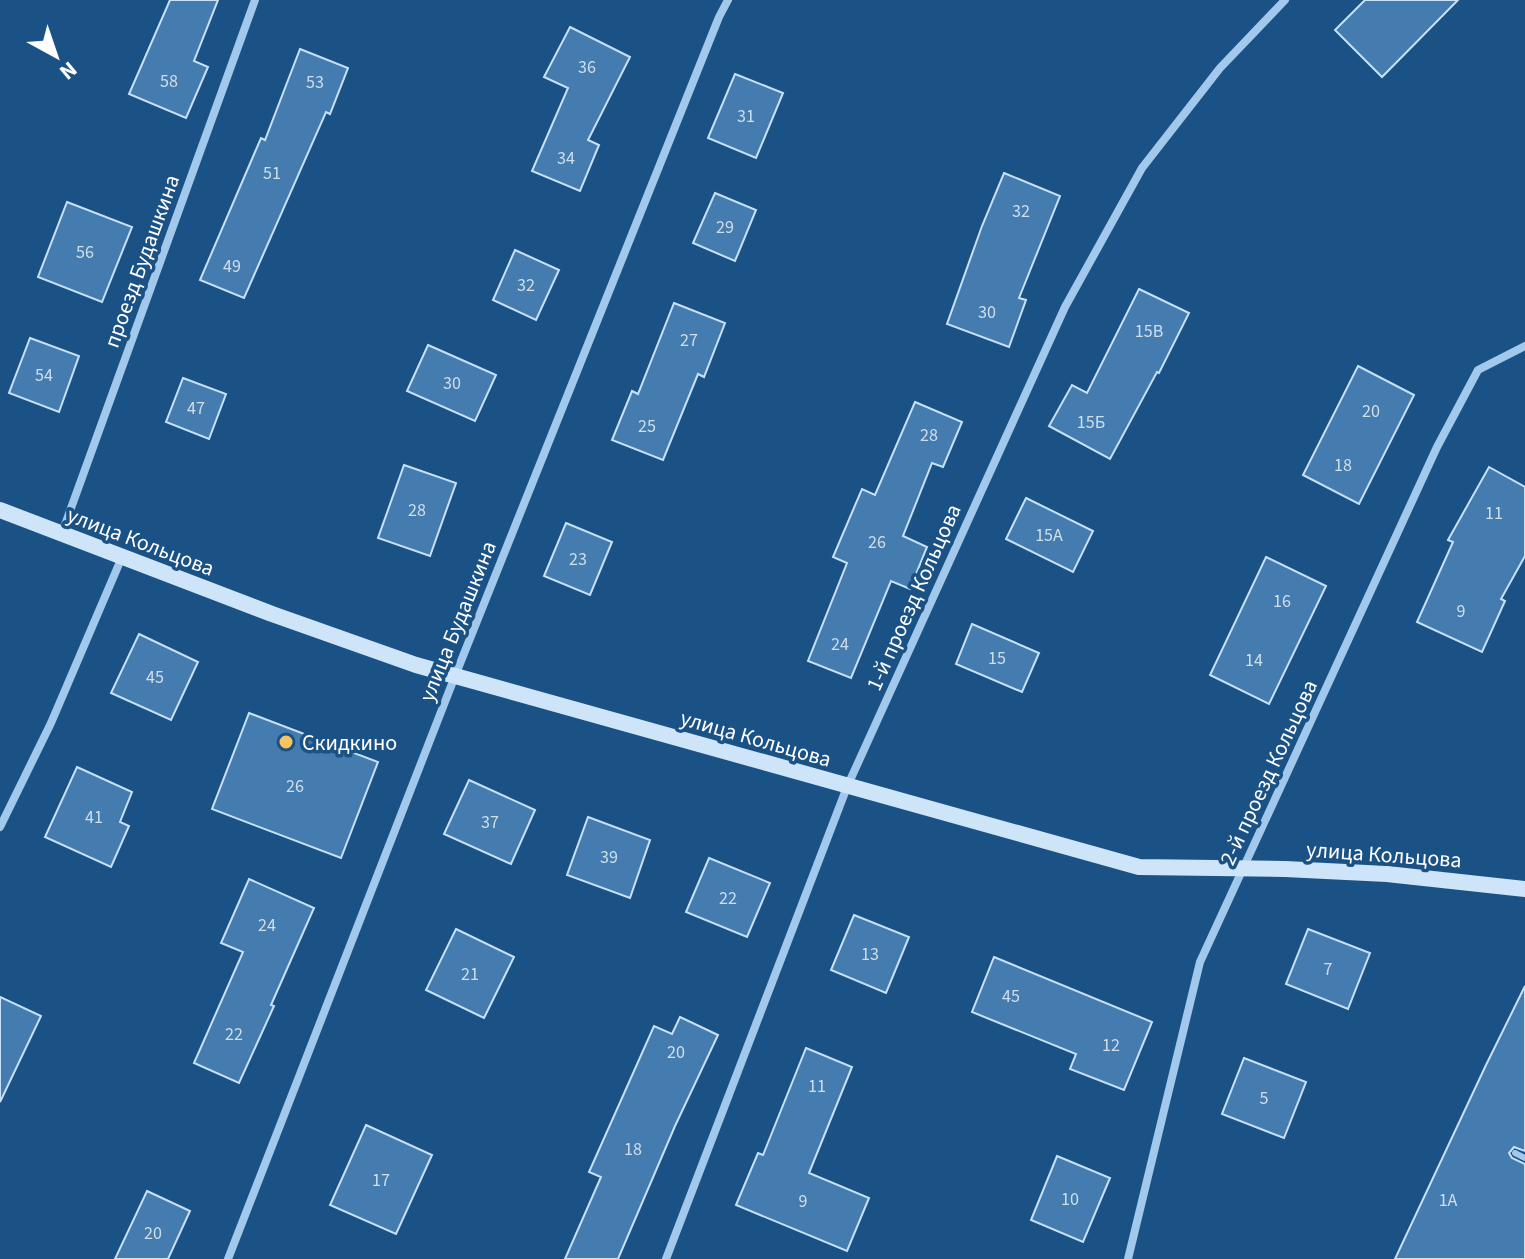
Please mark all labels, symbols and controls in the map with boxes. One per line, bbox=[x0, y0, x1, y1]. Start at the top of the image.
north arrow bbox=[16, 16, 96, 96]
text: N bbox=[52, 54, 84, 88]
house number: 36 bbox=[578, 55, 596, 80]
house number: 58 bbox=[160, 69, 178, 94]
house number: 53 bbox=[306, 70, 324, 95]
house number: 31 bbox=[737, 104, 755, 129]
house number: 34 bbox=[557, 146, 575, 171]
house number: 51 bbox=[263, 161, 281, 186]
street label: проезд Будашкина bbox=[96, 170, 188, 352]
house number: 32 bbox=[1012, 199, 1030, 224]
house number: 29 bbox=[716, 215, 734, 240]
house number: 56 bbox=[76, 240, 94, 265]
house number: 49 bbox=[223, 254, 241, 279]
house number: 32 bbox=[517, 273, 535, 298]
house number: 30 bbox=[978, 300, 996, 325]
house number: 15В bbox=[1135, 319, 1163, 344]
house number: 27 bbox=[680, 328, 698, 353]
house number: 54 bbox=[35, 363, 53, 388]
house number: 30 bbox=[443, 371, 461, 396]
house number: 47 bbox=[187, 396, 205, 421]
house number: 20 bbox=[1362, 399, 1380, 424]
house number: 15Б bbox=[1077, 410, 1105, 435]
house number: 25 bbox=[638, 414, 656, 439]
house number: 28 bbox=[920, 423, 938, 448]
house number: 18 bbox=[1334, 453, 1352, 478]
house number: 28 bbox=[408, 498, 426, 523]
street label: улица Кольцова bbox=[62, 499, 219, 585]
street label: 1-й проезд Кольцова bbox=[858, 499, 969, 696]
house number: 11 bbox=[1485, 501, 1503, 526]
house number: 15А bbox=[1035, 523, 1063, 548]
house number: 26 bbox=[868, 530, 886, 555]
street label: улица Будашкина bbox=[411, 536, 505, 707]
house number: 23 bbox=[569, 547, 587, 572]
house number: 16 bbox=[1273, 589, 1291, 614]
house number: 9 bbox=[1457, 599, 1466, 624]
house number: 24 bbox=[831, 632, 849, 657]
house number: 15 bbox=[988, 646, 1006, 671]
house number: 14 bbox=[1245, 648, 1263, 673]
house number: 45 bbox=[146, 665, 164, 690]
street label: 2-й проезд Кольцова bbox=[1212, 674, 1326, 870]
street label: улица Кольцова bbox=[677, 702, 835, 776]
place label: Скидкино bbox=[302, 727, 397, 759]
marker: Скидкино bbox=[277, 733, 295, 751]
house number: 26 bbox=[286, 774, 304, 799]
house number: 41 bbox=[85, 805, 103, 830]
house number: 37 bbox=[481, 810, 499, 835]
street label: улица Кольцова bbox=[1305, 834, 1463, 876]
house number: 39 bbox=[600, 845, 618, 870]
house number: 22 bbox=[719, 886, 737, 911]
house number: 24 bbox=[258, 913, 276, 938]
house number: 13 bbox=[861, 942, 879, 967]
house number: 7 bbox=[1324, 957, 1333, 982]
house number: 21 bbox=[461, 962, 479, 987]
house number: 45 bbox=[1002, 984, 1020, 1009]
house number: 22 bbox=[225, 1022, 243, 1047]
house number: 12 bbox=[1102, 1033, 1120, 1058]
house number: 20 bbox=[667, 1040, 685, 1065]
house number: 11 bbox=[808, 1074, 826, 1099]
house number: 5 bbox=[1260, 1086, 1269, 1111]
house number: 18 bbox=[624, 1137, 642, 1162]
house number: 17 bbox=[372, 1168, 390, 1193]
house number: 10 bbox=[1061, 1187, 1079, 1212]
house number: 1А bbox=[1439, 1188, 1458, 1213]
house number: 9 bbox=[799, 1189, 808, 1214]
house number: 20 bbox=[144, 1221, 162, 1246]

